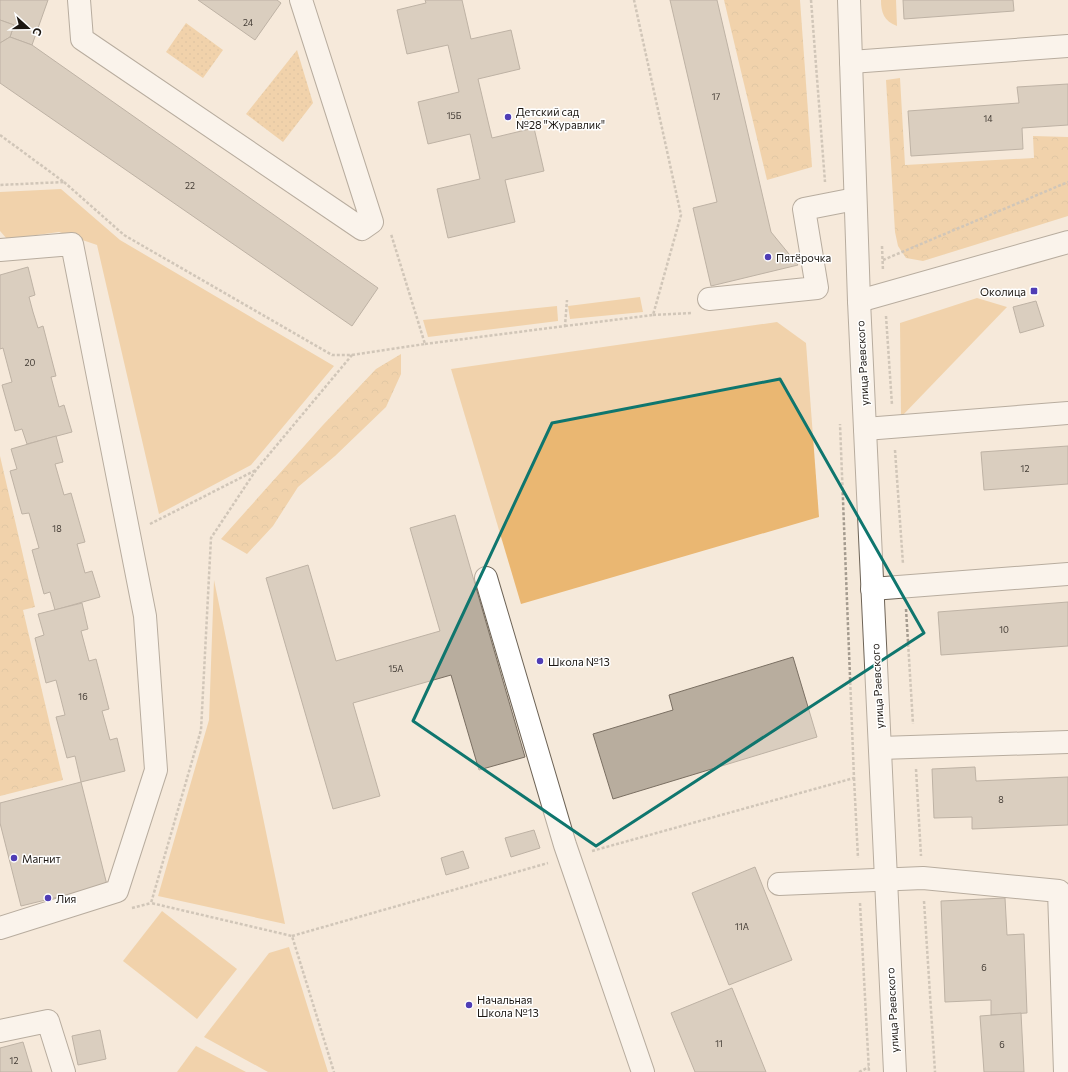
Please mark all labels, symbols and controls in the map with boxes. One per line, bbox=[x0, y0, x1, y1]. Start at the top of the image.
north arrow bbox=[8, 8, 48, 48]
house number: 24 bbox=[243, 17, 254, 28]
text: С bbox=[30, 26, 45, 38]
house number: 17 bbox=[712, 91, 721, 102]
place label: Детский сад №28 "Журавлик" bbox=[516, 105, 605, 131]
house number: 15Б bbox=[447, 110, 462, 121]
marker: Детский сад №28 "Журавлик" bbox=[503, 112, 513, 122]
house number: 14 bbox=[983, 113, 993, 124]
house number: 22 bbox=[185, 180, 195, 191]
place label: Пятёрочка bbox=[776, 251, 831, 264]
marker: Пятёрочка bbox=[763, 252, 773, 262]
place label: Околица bbox=[980, 285, 1026, 298]
marker: Околица bbox=[1029, 286, 1039, 296]
street label: улица Раевского bbox=[853, 320, 871, 406]
house number: 20 bbox=[25, 357, 36, 368]
house number: 12 bbox=[1021, 463, 1029, 474]
house number: 18 bbox=[52, 523, 62, 534]
house number: 10 bbox=[999, 624, 1009, 635]
street label: улица Раевского bbox=[868, 643, 886, 729]
place label: Школа №13 bbox=[548, 655, 610, 668]
marker: Школа №13 bbox=[535, 656, 545, 666]
house number: 15А bbox=[388, 663, 404, 674]
house number: 16 bbox=[78, 691, 88, 702]
house number: 8 bbox=[998, 794, 1004, 805]
place label: Магнит bbox=[22, 852, 61, 865]
marker: Магнит bbox=[9, 853, 19, 863]
place label: Лия bbox=[56, 892, 76, 905]
marker: Лия bbox=[43, 893, 53, 903]
house number: 11А bbox=[735, 921, 749, 932]
house number: 6 bbox=[981, 962, 987, 973]
street label: улица Раевского bbox=[883, 967, 901, 1053]
place label: Начальная Школа №13 bbox=[477, 993, 539, 1019]
marker: Начальная Школа №13 bbox=[464, 1000, 474, 1010]
house number: 11 bbox=[715, 1038, 723, 1049]
house number: 6 bbox=[999, 1039, 1005, 1050]
house number: 12 bbox=[10, 1055, 18, 1066]

